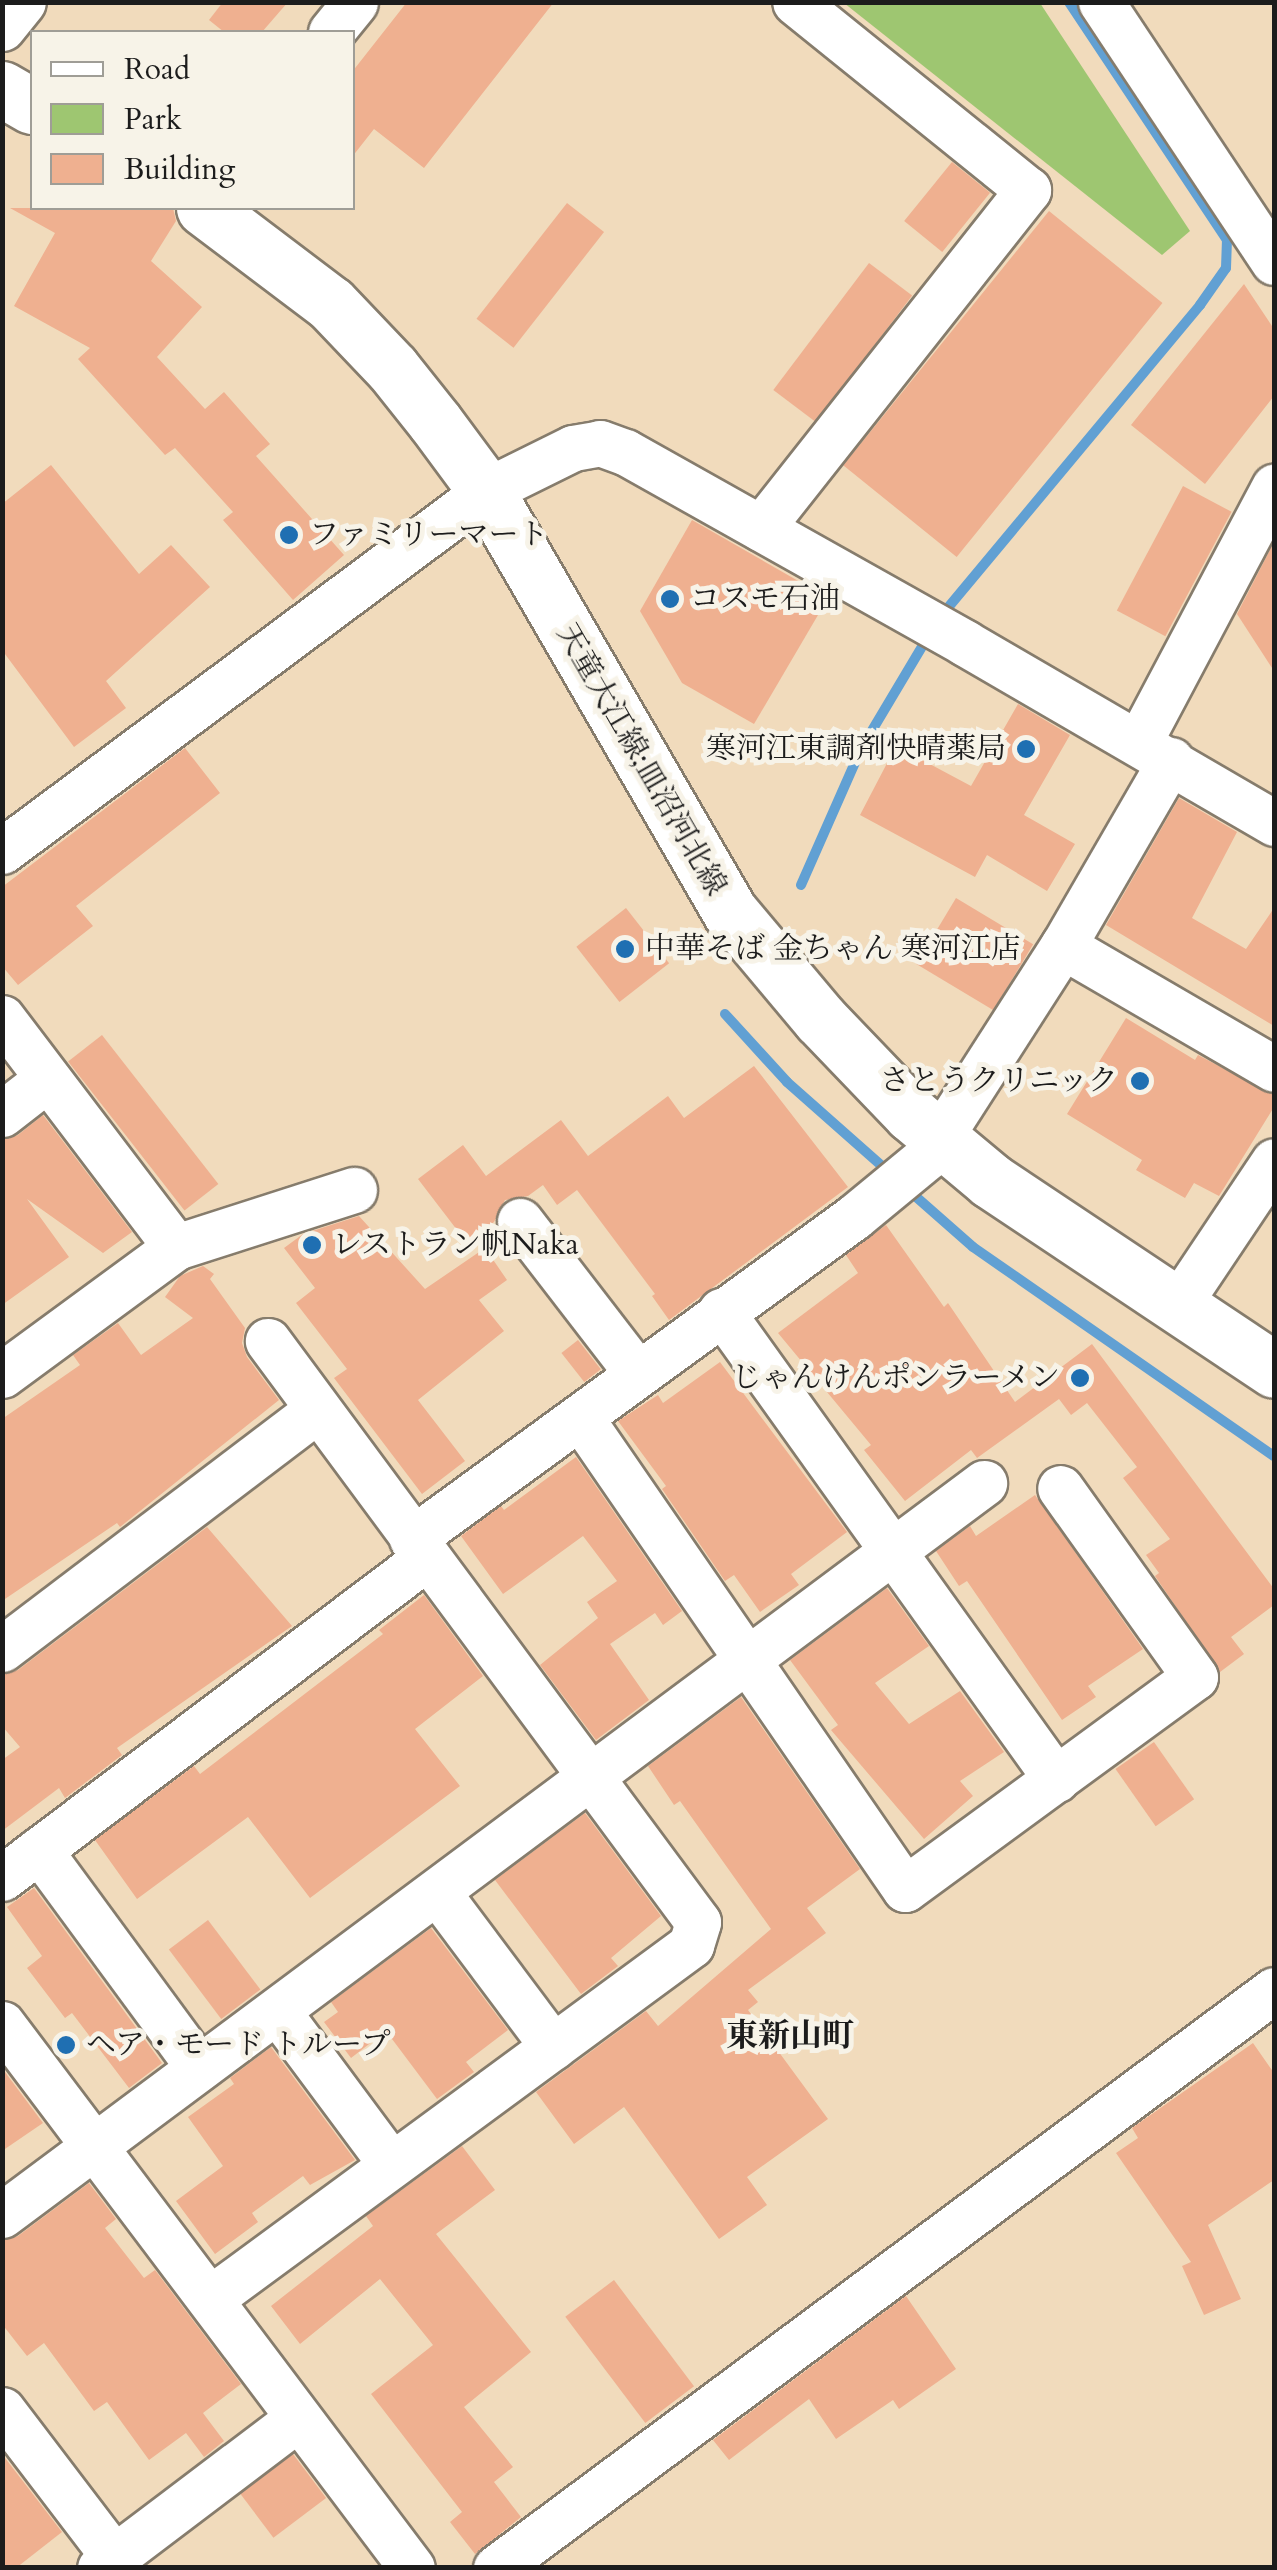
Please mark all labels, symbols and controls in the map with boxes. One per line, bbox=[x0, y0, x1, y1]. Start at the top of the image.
legend bbox=[30, 30, 355, 210]
text: Road bbox=[124, 49, 190, 90]
text: Park bbox=[124, 99, 182, 140]
text: Building bbox=[124, 149, 235, 190]
place label: ファミリーマート bbox=[309, 517, 549, 553]
marker: ファミリーマート bbox=[278, 524, 300, 546]
place label: コスモ石油 bbox=[690, 581, 840, 617]
marker: コスモ石油 bbox=[659, 588, 681, 610]
street label: 天童大江線;皿沼河北線 bbox=[549, 618, 733, 902]
place label: 寒河江東調剤快晴薬局 bbox=[706, 731, 1006, 767]
marker: 寒河江東調剤快晴薬局 bbox=[1015, 738, 1037, 760]
place label: 中華そば 金ちゃん 寒河江店 bbox=[645, 931, 1021, 967]
marker: 中華そば 金ちゃん 寒河江店 bbox=[614, 938, 636, 960]
place label: さとうクリニック bbox=[878, 1063, 1118, 1099]
marker: さとうクリニック bbox=[1127, 1068, 1153, 1094]
place label: レストラン帆Naka bbox=[332, 1227, 580, 1263]
marker: レストラン帆Naka bbox=[301, 1234, 323, 1256]
place label: じゃんけんポンラーメン bbox=[730, 1360, 1060, 1396]
marker: じゃんけんポンラーメン bbox=[1069, 1367, 1091, 1389]
district label: 東新山町 bbox=[726, 2017, 854, 2055]
place label: ヘア・モード トループ bbox=[86, 2027, 393, 2063]
marker: ヘア・モード トループ bbox=[55, 2034, 77, 2056]

